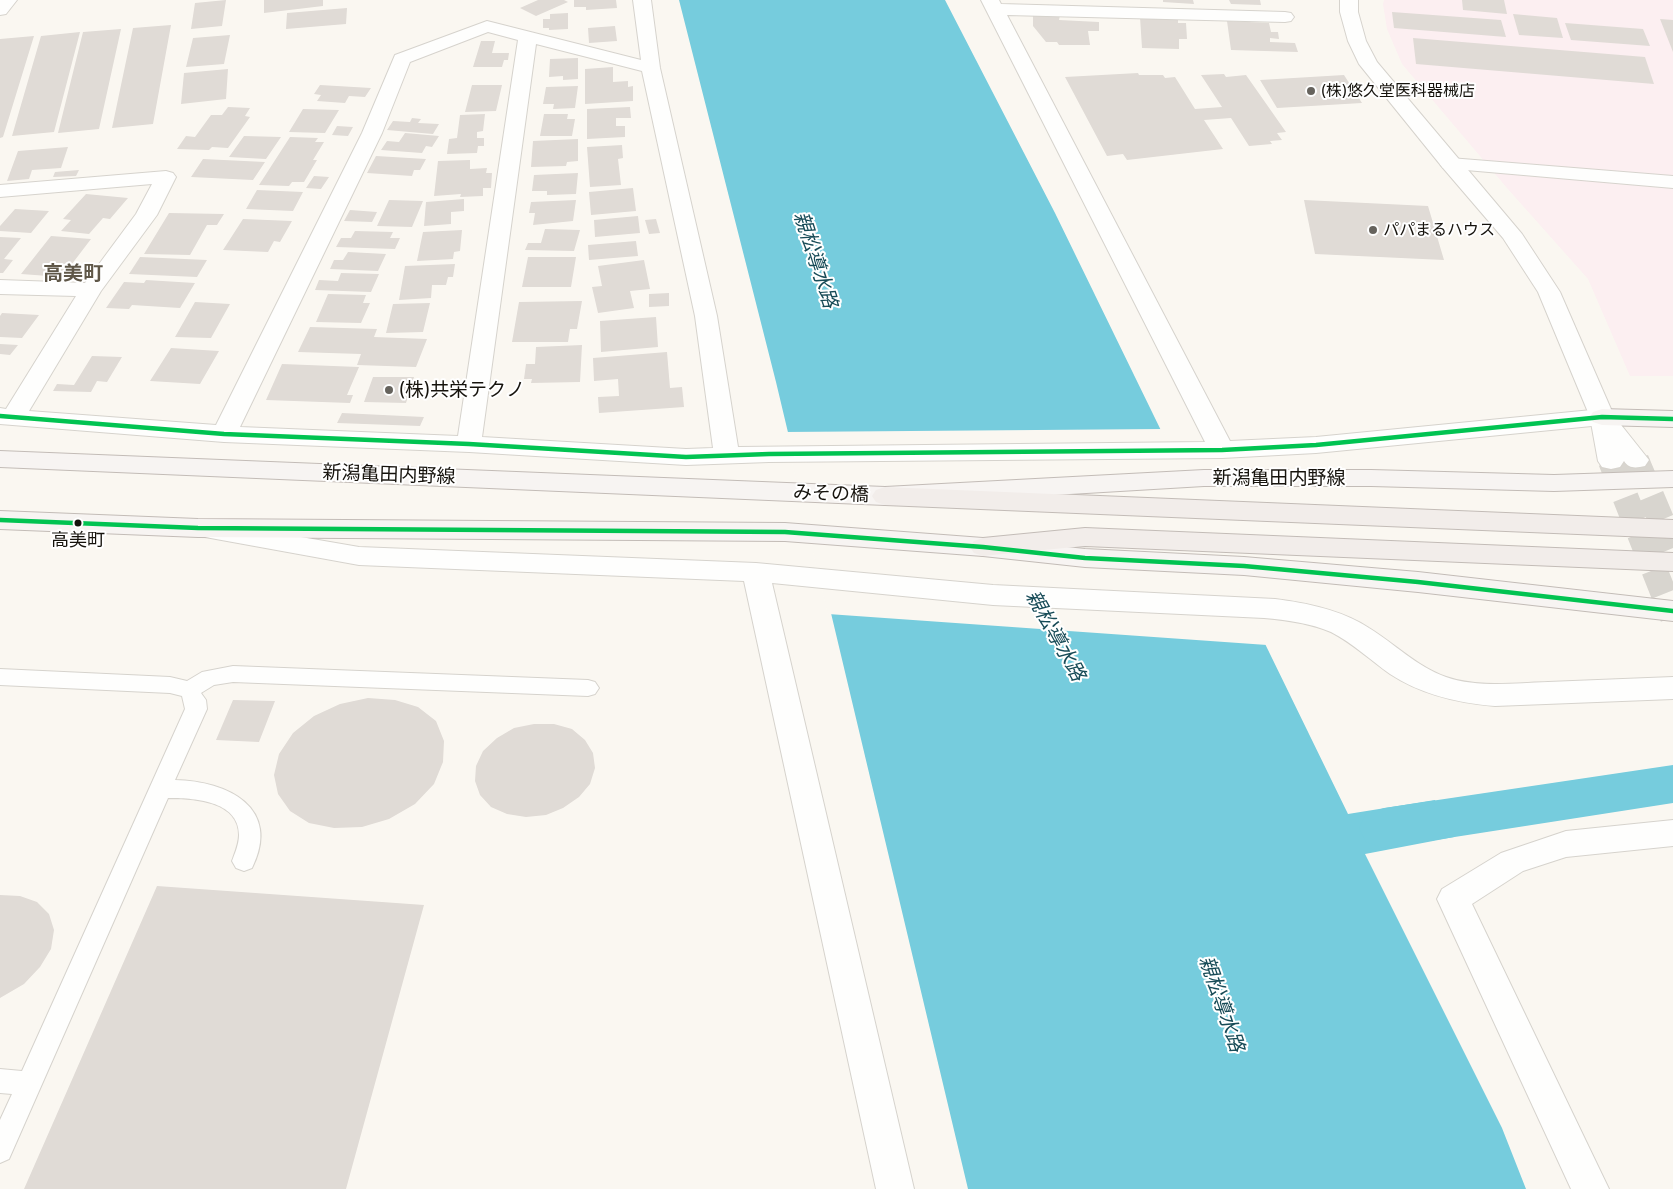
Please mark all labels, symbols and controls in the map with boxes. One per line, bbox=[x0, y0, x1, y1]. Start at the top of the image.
place label: (株)悠久堂医科器械店 bbox=[1321, 81, 1475, 101]
marker: (株)悠久堂医科器械店 bbox=[1305, 85, 1317, 97]
water label: 親松導水路 bbox=[788, 209, 842, 311]
place label: パパまるハウス bbox=[1383, 220, 1495, 240]
marker: パパまるハウス bbox=[1367, 224, 1379, 236]
district label: 高美町 bbox=[43, 262, 103, 286]
place label: (株)共栄テクノ bbox=[399, 379, 525, 401]
marker: (株)共栄テクノ bbox=[383, 384, 395, 396]
street label: 新潟亀田内野線 bbox=[322, 461, 456, 489]
street label: 新潟亀田内野線 bbox=[1213, 467, 1345, 489]
street label: みその橋 bbox=[793, 481, 869, 507]
marker: 高美町 bbox=[73, 518, 83, 528]
place label: 高美町 bbox=[51, 530, 105, 552]
water label: 親松導水路 bbox=[1020, 586, 1090, 686]
water label: 親松導水路 bbox=[1193, 953, 1249, 1055]

